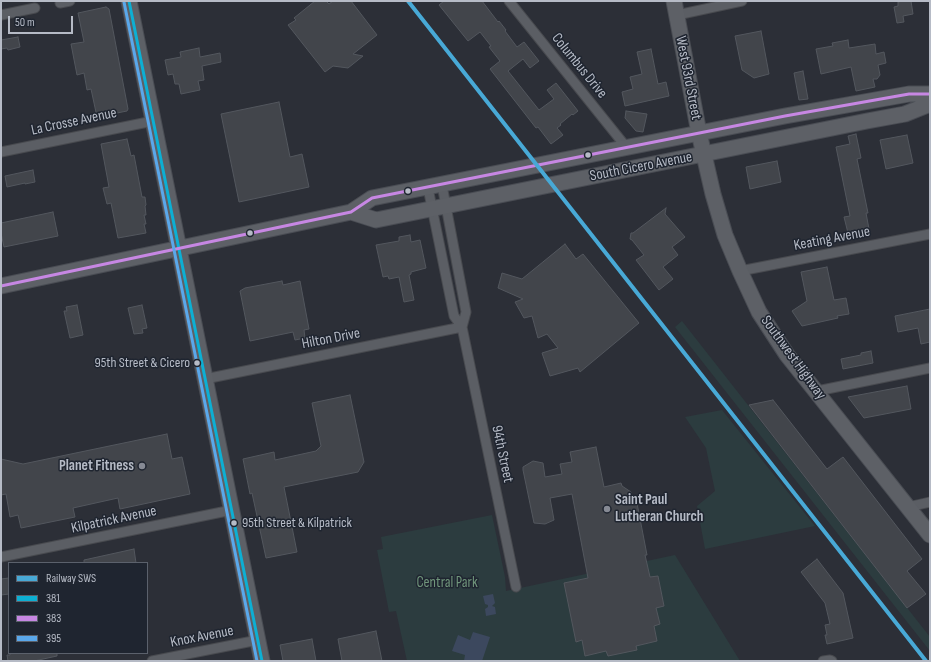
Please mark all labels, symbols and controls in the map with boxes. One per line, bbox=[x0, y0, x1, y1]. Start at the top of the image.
scale bar bbox=[10, 8, 75, 34]
text: 50 m bbox=[15, 15, 35, 30]
street label: Columbus Drive bbox=[547, 30, 611, 102]
street label: West 93rd Street bbox=[671, 34, 705, 122]
street label: La Crosse Avenue bbox=[30, 104, 118, 140]
street label: South Cicero Avenue bbox=[588, 148, 694, 186]
unlabelled marker bbox=[583, 150, 593, 160]
unlabelled marker bbox=[403, 186, 413, 196]
street label: Keating Avenue bbox=[792, 223, 872, 255]
unlabelled marker bbox=[245, 228, 255, 238]
street label: Southwest Highway bbox=[757, 313, 829, 403]
street label: Hilton Drive bbox=[300, 325, 362, 353]
place label: 95th Street & Cicero bbox=[94, 355, 190, 371]
marker: 95th Street & Cicero bbox=[192, 358, 202, 368]
street label: 94th Street bbox=[487, 424, 517, 484]
place label: Planet Fitness bbox=[59, 457, 134, 475]
marker: Planet Fitness bbox=[137, 461, 147, 471]
place label: Saint Paul Lutheran Church bbox=[615, 491, 703, 526]
street label: Kilpatrick Avenue bbox=[70, 502, 158, 538]
marker: Saint Paul Lutheran Church bbox=[602, 504, 612, 514]
place label: 95th Street & Kilpatrick bbox=[242, 515, 352, 531]
marker: 95th Street & Kilpatrick bbox=[229, 518, 239, 528]
legend bbox=[8, 562, 148, 654]
text: Railway SWS bbox=[46, 571, 96, 586]
park label: Central Park bbox=[416, 574, 478, 592]
text: 381 bbox=[46, 591, 60, 606]
text: 383 bbox=[46, 611, 61, 626]
street label: Knox Avenue bbox=[169, 622, 235, 652]
text: 395 bbox=[46, 631, 61, 646]

